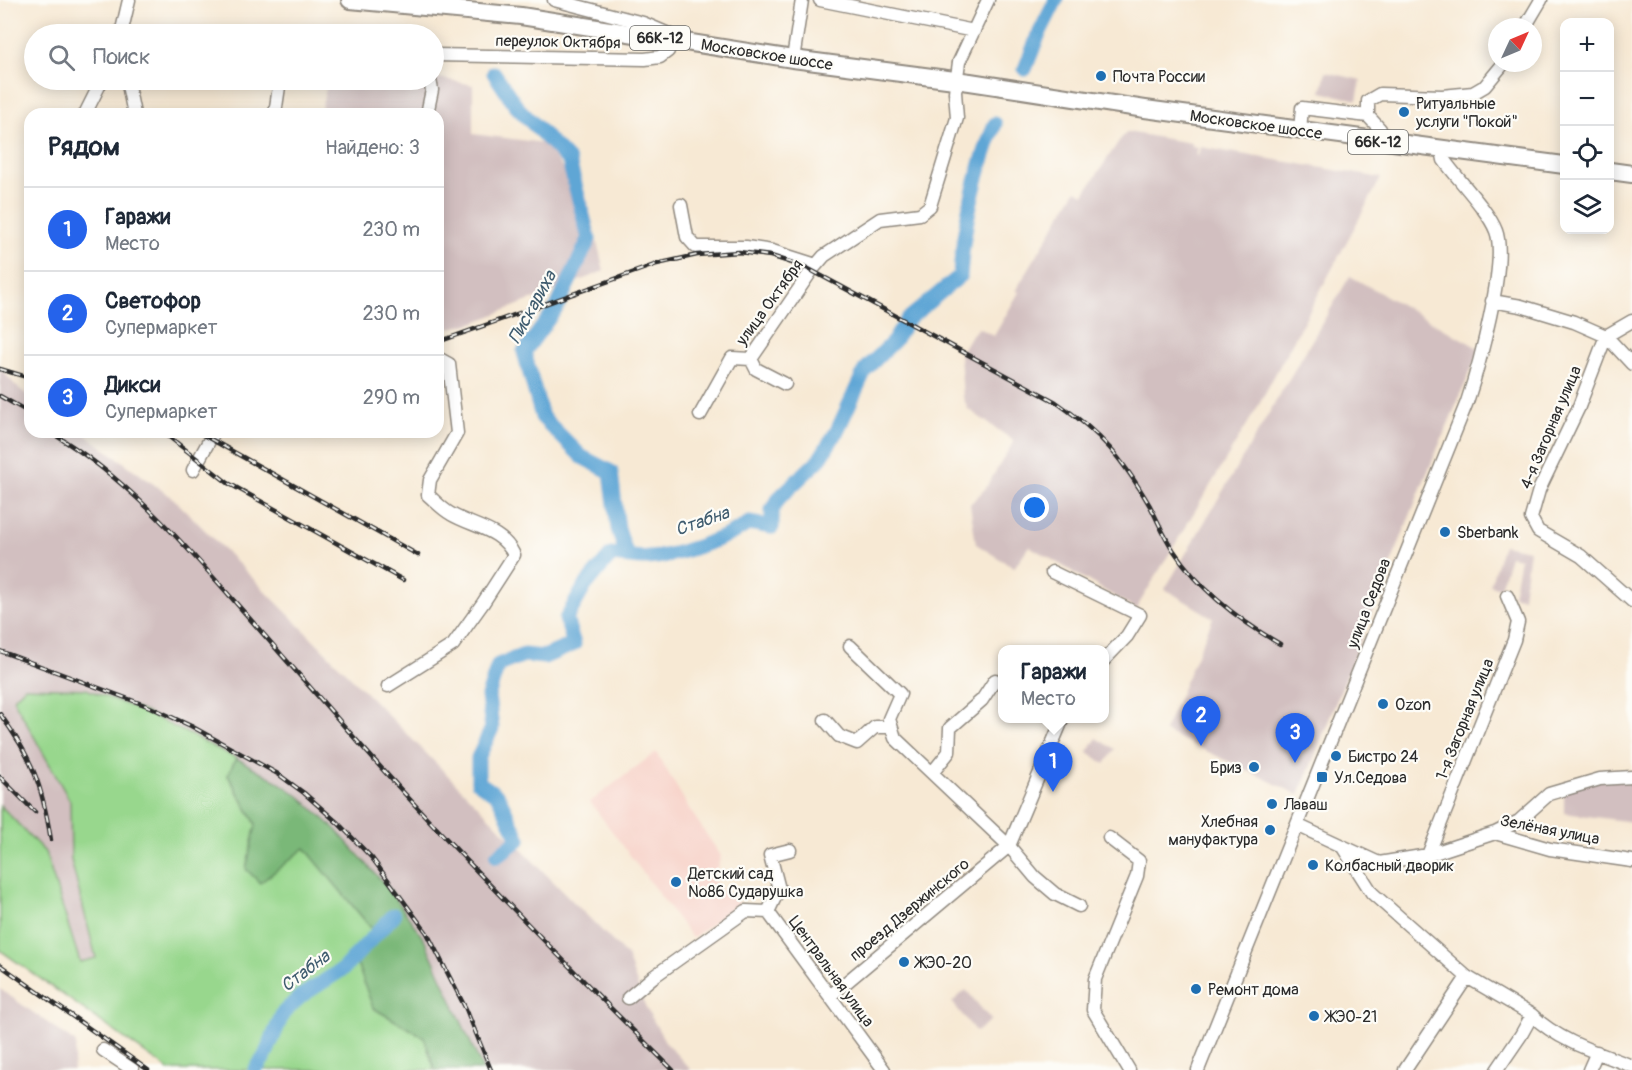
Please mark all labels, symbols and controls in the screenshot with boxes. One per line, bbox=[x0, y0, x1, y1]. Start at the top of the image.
north arrow bbox=[1488, 18, 1542, 72]
map controls bbox=[1560, 18, 1614, 234]
button: + bbox=[1560, 18, 1614, 72]
search box bbox=[24, 24, 444, 90]
road number: 66К-12 bbox=[630, 26, 690, 50]
street label: переулок Октября bbox=[495, 31, 621, 53]
street label: Московское шоссе bbox=[699, 35, 834, 75]
icon: search bbox=[45, 41, 78, 74]
text: Поиск bbox=[93, 43, 150, 71]
place label: Почта России bbox=[1113, 67, 1205, 87]
marker: Почта России bbox=[1094, 69, 1108, 83]
button: − bbox=[1560, 72, 1614, 126]
place label: Ритуальные услуги "Покой" bbox=[1415, 94, 1518, 132]
marker: Ритуальные услуги "Покой" bbox=[1397, 105, 1411, 119]
street label: Московское шоссе bbox=[1188, 106, 1323, 144]
button: locate bbox=[1560, 126, 1614, 180]
road number: 66К-12 bbox=[1348, 130, 1408, 154]
text: Рядом bbox=[48, 131, 120, 163]
text: Найдено: 3 bbox=[325, 135, 420, 160]
button: layers bbox=[1560, 180, 1614, 234]
text: Гаражи bbox=[105, 203, 170, 231]
text: 1 bbox=[64, 217, 71, 242]
text: 230 m bbox=[363, 217, 420, 242]
text: Место bbox=[105, 231, 160, 256]
street label: улица Октября bbox=[731, 256, 808, 350]
water label: Пискариха bbox=[503, 265, 563, 348]
text: Светофор bbox=[105, 287, 201, 315]
text: 2 bbox=[62, 301, 73, 326]
text: 230 m bbox=[363, 301, 420, 326]
text: Супермаркет bbox=[105, 315, 217, 340]
street label: 4-я Загорная улица bbox=[1516, 363, 1586, 492]
text: Дикси bbox=[105, 371, 160, 399]
text: 3 bbox=[62, 385, 73, 410]
text: 290 m bbox=[363, 385, 420, 410]
text: Супермаркет bbox=[105, 399, 217, 424]
your location bbox=[1020, 493, 1049, 522]
water label: Стабна bbox=[672, 501, 734, 541]
place label: Sberbank bbox=[1457, 523, 1519, 543]
marker: Sberbank bbox=[1438, 525, 1452, 539]
street label: улица Седова bbox=[1342, 556, 1395, 652]
popup bbox=[998, 645, 1109, 723]
street label: 1-я Загорная улица bbox=[1431, 656, 1498, 783]
text: Гаражи bbox=[1021, 658, 1086, 686]
text: Место bbox=[1021, 686, 1076, 711]
place label: Ozon bbox=[1395, 695, 1431, 715]
pin: 2 bbox=[1182, 696, 1220, 746]
marker: Ozon bbox=[1376, 697, 1390, 711]
pin: 3 bbox=[1276, 714, 1314, 763]
pin: 1 bbox=[1034, 742, 1072, 792]
place label: Бистро 24 bbox=[1348, 747, 1418, 767]
marker: Бистро 24 bbox=[1329, 749, 1343, 763]
place label: Бриз bbox=[1210, 758, 1242, 778]
marker: Бриз bbox=[1247, 760, 1261, 774]
place label: Ул.Седова bbox=[1334, 768, 1407, 788]
marker: Ул.Седова bbox=[1315, 770, 1329, 784]
place label: Лаваш bbox=[1283, 795, 1328, 815]
marker: Лаваш bbox=[1265, 797, 1279, 811]
street label: Зелёная улица bbox=[1498, 811, 1601, 849]
place label: Хлебная мануфактура bbox=[1168, 812, 1258, 850]
marker: Хлебная мануфактура bbox=[1263, 823, 1277, 837]
street label: проезд Дзержинского bbox=[846, 854, 974, 966]
place label: Колбасный дворик bbox=[1325, 856, 1454, 876]
marker: Колбасный дворик bbox=[1306, 858, 1320, 872]
place label: Детский сад №86 Сударушка bbox=[687, 864, 803, 902]
marker: Детский сад №86 Сударушка bbox=[669, 875, 683, 889]
street label: Центральная улица bbox=[784, 912, 878, 1031]
water label: Стабна bbox=[276, 944, 336, 997]
place label: ЖЭО-20 bbox=[913, 953, 972, 973]
marker: ЖЭО-20 bbox=[897, 955, 911, 969]
place label: Ремонт дома bbox=[1208, 980, 1299, 1000]
marker: Ремонт дома bbox=[1189, 982, 1203, 996]
place label: ЖЭО-21 bbox=[1323, 1007, 1377, 1027]
marker: ЖЭО-21 bbox=[1307, 1009, 1321, 1023]

